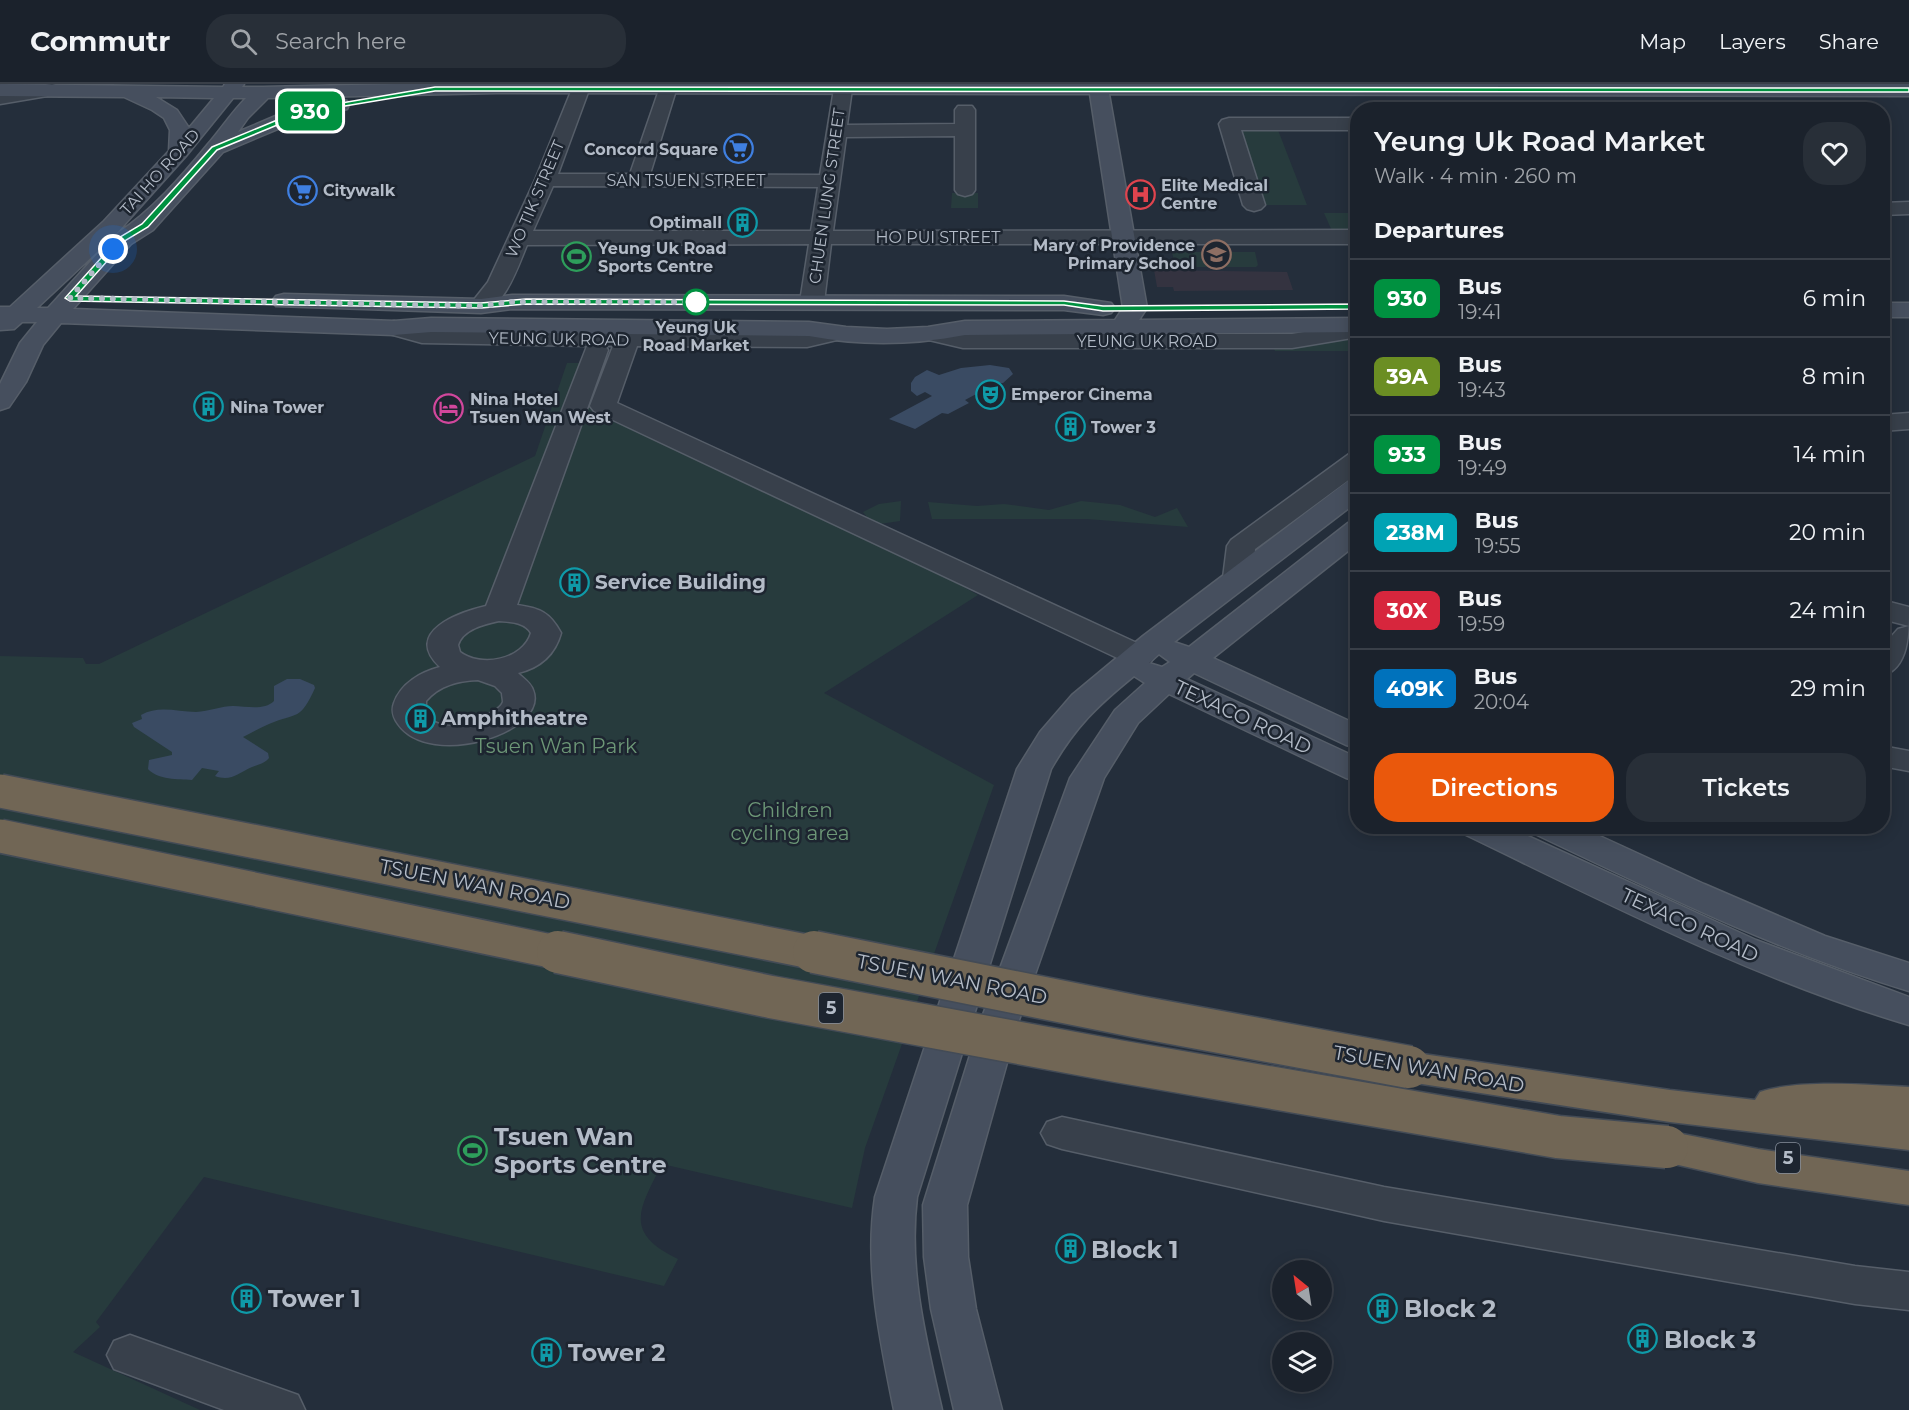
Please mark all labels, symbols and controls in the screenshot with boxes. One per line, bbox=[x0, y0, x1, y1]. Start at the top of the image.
search box bbox=[206, 14, 626, 68]
text: Commutr bbox=[30, 24, 170, 58]
icon: search bbox=[227, 25, 260, 58]
text: Search here bbox=[275, 28, 406, 55]
text: Map bbox=[1639, 29, 1686, 54]
text: Layers bbox=[1719, 29, 1786, 54]
text: Share bbox=[1819, 29, 1879, 54]
line badge: 930 bbox=[276, 92, 344, 130]
text: 930 bbox=[290, 99, 330, 124]
street label: CHUEN LUNG STREET bbox=[805, 106, 849, 285]
button: heart bbox=[1803, 122, 1866, 185]
text: Yeung Uk Road Market bbox=[1374, 124, 1705, 158]
street label: TAI HO ROAD bbox=[116, 125, 204, 219]
supermarket icon: Concord Square bbox=[723, 133, 755, 165]
street label: WO TIK STREET bbox=[502, 137, 569, 261]
place label: Concord Square bbox=[584, 140, 718, 159]
text: Walk · 4 min · 260 m bbox=[1374, 164, 1577, 188]
street label: SAN TSUEN STREET bbox=[607, 171, 766, 190]
supermarket icon: Citywalk bbox=[286, 174, 318, 206]
place label: Elite Medical Centre bbox=[1161, 176, 1268, 213]
hospital icon: Elite Medical Centre bbox=[1124, 178, 1156, 210]
place label: Citywalk bbox=[323, 181, 396, 200]
building icon: Optimall bbox=[727, 206, 759, 238]
place label: Optimall bbox=[649, 213, 722, 232]
text: Departures bbox=[1374, 217, 1504, 244]
street label: HO PUI STREET bbox=[876, 228, 1001, 247]
your location bbox=[98, 234, 128, 264]
place label: Mary of Providence Primary School bbox=[1033, 236, 1195, 273]
school or university icon: Mary of Providence Primary School bbox=[1200, 238, 1232, 270]
place label: Yeung Uk Road Sports Centre bbox=[597, 239, 727, 276]
sports icon: Yeung Uk Road Sports Centre bbox=[561, 241, 593, 273]
text: Bus bbox=[1458, 273, 1502, 300]
text: 6 min bbox=[1803, 285, 1866, 312]
text: 930 bbox=[1387, 286, 1427, 311]
marker: Yeung Uk Road Market bbox=[683, 289, 709, 315]
text: 19:41 bbox=[1458, 300, 1502, 324]
place label: Yeung Uk Road Market bbox=[643, 318, 749, 355]
street label: YEUNG UK ROAD bbox=[489, 328, 629, 350]
street label: YEUNG UK ROAD bbox=[1077, 332, 1217, 351]
text: Bus bbox=[1458, 351, 1502, 378]
text: 8 min bbox=[1802, 363, 1866, 390]
text: 39A bbox=[1386, 364, 1428, 389]
theatre icon: Emperor Cinema bbox=[974, 378, 1006, 410]
text: 19:43 bbox=[1458, 378, 1506, 402]
place label: Emperor Cinema bbox=[1011, 385, 1153, 404]
place label: Nina Hotel Tsuen Wan West bbox=[470, 390, 611, 427]
building icon: Nina Tower bbox=[193, 391, 225, 423]
hotel icon: Nina Hotel Tsuen Wan West bbox=[433, 392, 465, 424]
place label: Nina Tower bbox=[230, 398, 324, 417]
building icon: Tower 3 bbox=[1054, 411, 1086, 443]
place label: Tower 3 bbox=[1091, 418, 1156, 437]
text: Bus bbox=[1458, 429, 1502, 456]
text: 14 min bbox=[1794, 441, 1866, 468]
text: 933 bbox=[1388, 442, 1426, 467]
text: 19:49 bbox=[1458, 456, 1507, 480]
text: Bus bbox=[1475, 507, 1518, 534]
text: 20 min bbox=[1789, 519, 1866, 546]
text: 238M bbox=[1386, 520, 1445, 545]
text: 19:55 bbox=[1475, 534, 1521, 558]
building icon: Service Building bbox=[558, 566, 590, 598]
place label: Service Building bbox=[595, 570, 766, 594]
text: Bus bbox=[1458, 585, 1502, 612]
text: 24 min bbox=[1790, 597, 1866, 624]
text: 30X bbox=[1387, 598, 1427, 623]
text: 19:59 bbox=[1458, 612, 1505, 636]
text: Bus bbox=[1474, 663, 1517, 690]
street label: TEXACO ROAD bbox=[1171, 675, 1315, 759]
text: 29 min bbox=[1790, 675, 1866, 702]
text: 409K bbox=[1386, 676, 1444, 701]
text: 20:04 bbox=[1474, 690, 1529, 714]
building icon: Amphitheatre bbox=[404, 702, 436, 734]
place label: Amphitheatre bbox=[440, 706, 588, 730]
park label: Tsuen Wan Park bbox=[475, 734, 637, 758]
button: Directions bbox=[1374, 753, 1614, 822]
button: Tickets bbox=[1626, 753, 1866, 822]
park label: Children cycling area bbox=[730, 798, 850, 845]
street label: TSUEN WAN ROAD bbox=[378, 854, 572, 914]
street label: TEXACO ROAD bbox=[1618, 883, 1762, 967]
street label: TSUEN WAN ROAD bbox=[855, 949, 1049, 1009]
road number: 5 bbox=[819, 993, 843, 1023]
street label: TSUEN WAN ROAD bbox=[1332, 1040, 1526, 1098]
place label: Tsuen Wan Sports Centre bbox=[494, 1122, 667, 1179]
sports icon: Tsuen Wan Sports Centre bbox=[457, 1134, 489, 1166]
road number: 5 bbox=[1776, 1143, 1800, 1173]
building icon: Block 1 bbox=[1054, 1233, 1086, 1265]
place label: Block 1 bbox=[1091, 1235, 1178, 1264]
north arrow bbox=[1272, 1260, 1332, 1320]
map controls bbox=[1272, 1260, 1332, 1392]
building icon: Tower 1 bbox=[231, 1282, 263, 1314]
place label: Tower 1 bbox=[268, 1284, 361, 1313]
building icon: Block 2 bbox=[1367, 1292, 1399, 1324]
place label: Block 2 bbox=[1404, 1294, 1496, 1323]
building icon: Block 3 bbox=[1627, 1323, 1659, 1355]
place label: Block 3 bbox=[1664, 1325, 1756, 1354]
button: layers bbox=[1272, 1332, 1332, 1392]
building icon: Tower 2 bbox=[531, 1336, 563, 1368]
place label: Tower 2 bbox=[568, 1338, 665, 1367]

